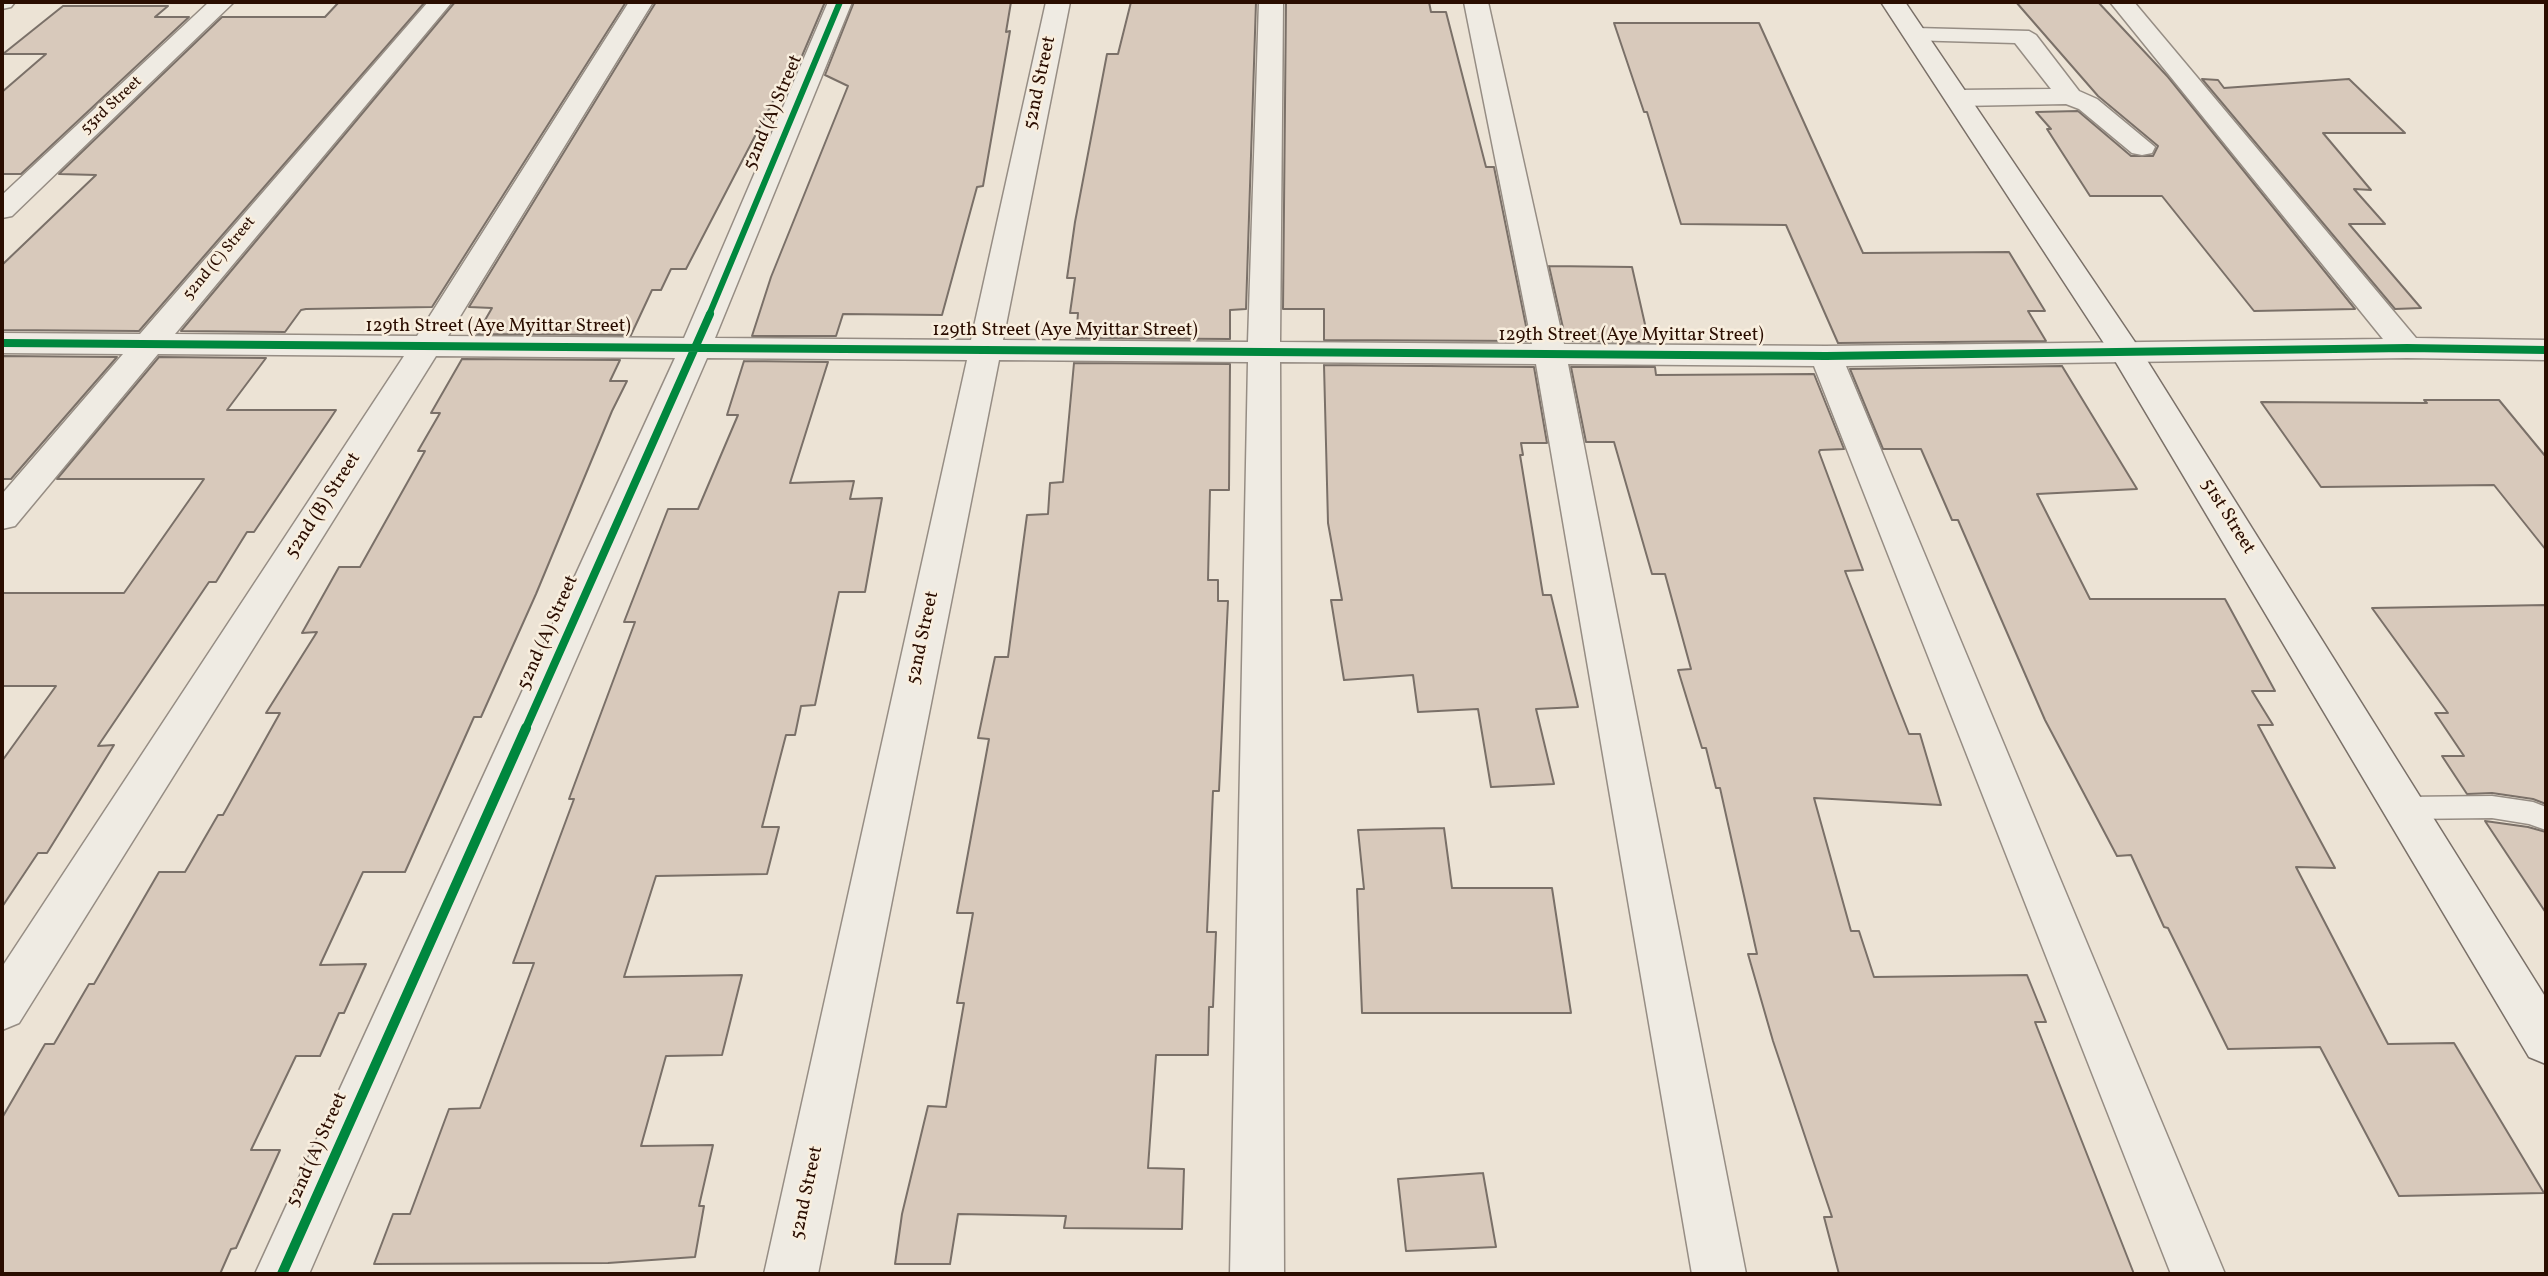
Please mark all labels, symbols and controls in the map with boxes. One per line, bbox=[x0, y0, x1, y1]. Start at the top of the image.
street label: 52nd Street bbox=[1020, 34, 1062, 132]
street label: 52nd (A) Street bbox=[739, 52, 809, 174]
street label: 53rd Street bbox=[77, 73, 147, 139]
street label: 52nd (C) Street bbox=[180, 213, 260, 305]
street label: 129th Street (Aye Myittar Street) bbox=[365, 317, 631, 339]
street label: 129th Street (Aye Myittar Street) bbox=[932, 321, 1198, 343]
street label: 129th Street (Aye Myittar Street) bbox=[1498, 326, 1764, 348]
street label: 52nd (B) Street bbox=[281, 449, 367, 563]
street label: 51st Street bbox=[2195, 475, 2259, 559]
street label: 52nd (A) Street bbox=[514, 572, 584, 694]
street label: 52nd Street bbox=[903, 589, 945, 687]
street label: 52nd (A) Street bbox=[283, 1089, 353, 1211]
street label: 52nd Street bbox=[787, 1144, 829, 1242]

